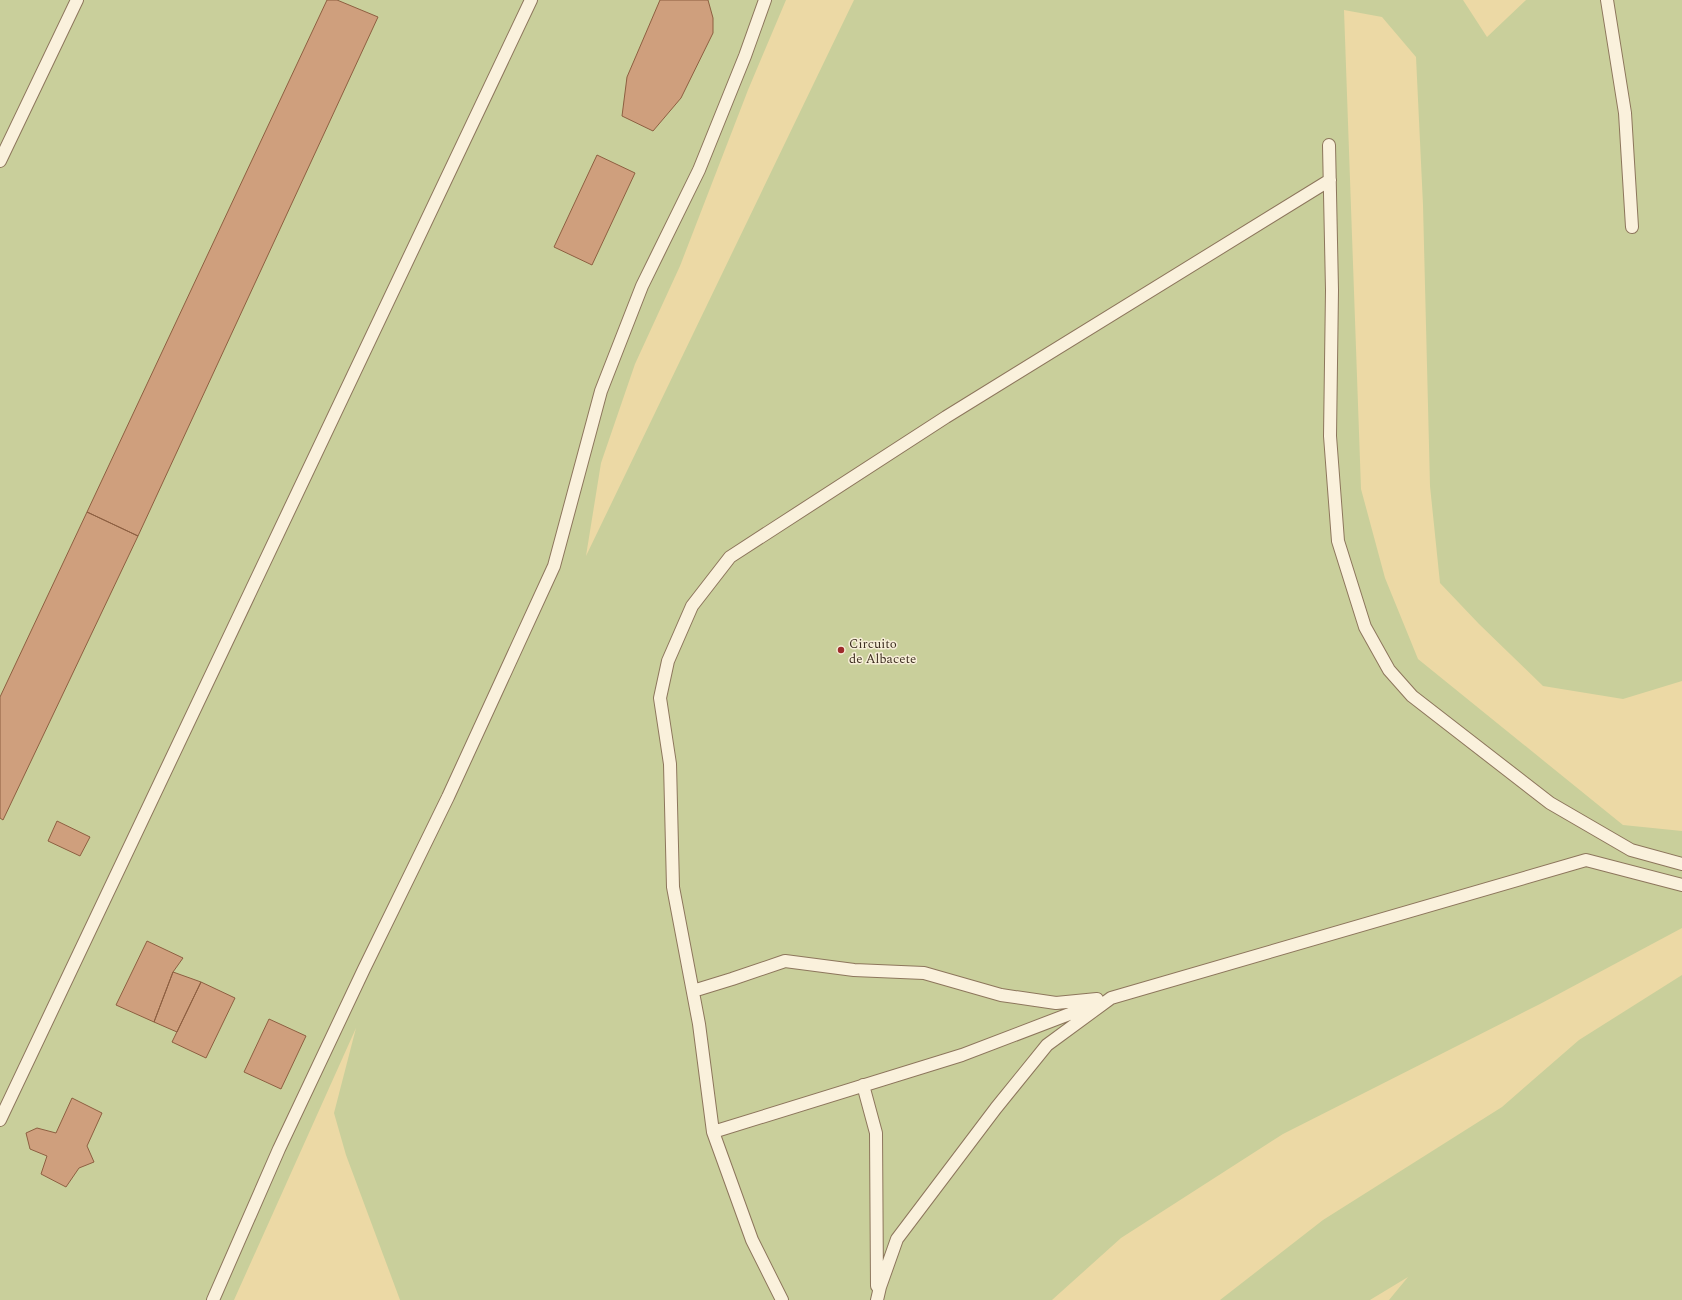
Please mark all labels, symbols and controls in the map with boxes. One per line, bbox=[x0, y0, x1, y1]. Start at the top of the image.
place label: Circuito de Albacete bbox=[849, 634, 916, 669]
marker: Circuito de Albacete bbox=[836, 645, 846, 655]

